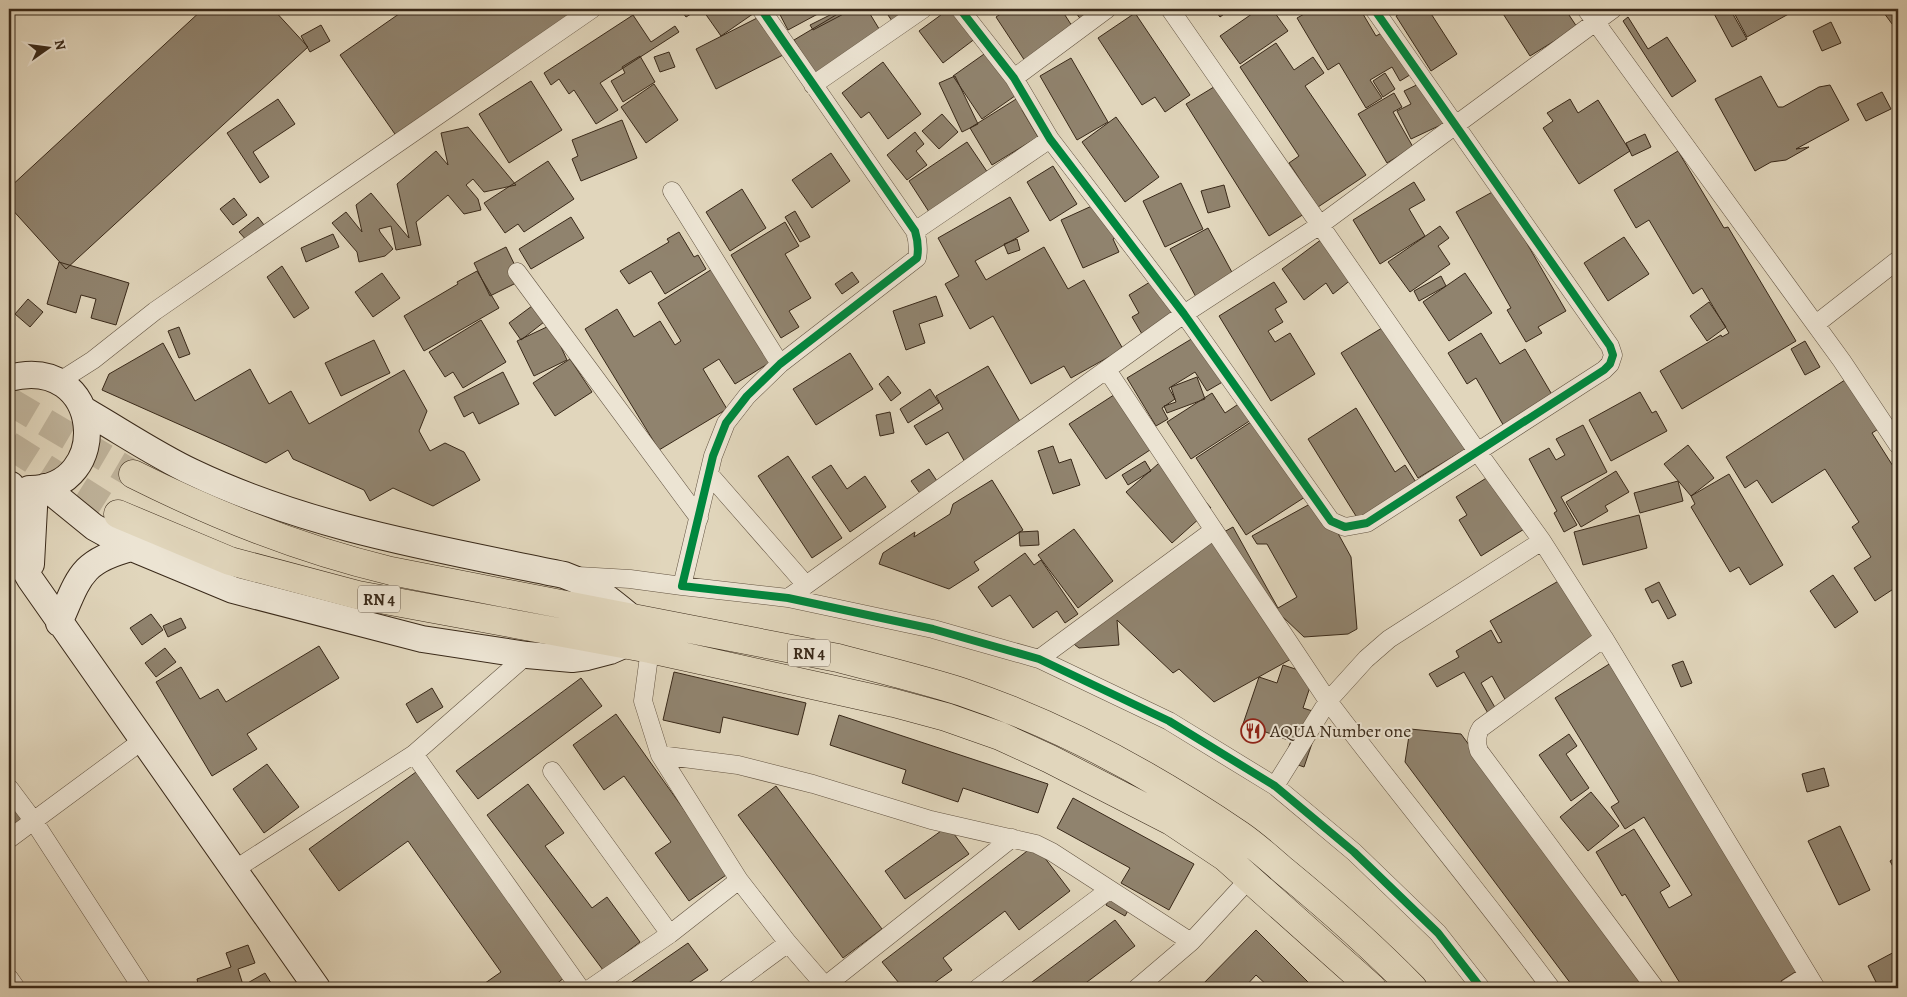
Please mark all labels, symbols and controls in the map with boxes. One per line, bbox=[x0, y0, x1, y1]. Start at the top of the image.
north arrow bbox=[22, 22, 72, 72]
text: N bbox=[50, 38, 71, 52]
road number: RN 4 bbox=[358, 586, 400, 612]
road number: RN 4 bbox=[788, 640, 830, 666]
restaurant icon: AQUA Number one bbox=[1240, 718, 1266, 744]
place label: AQUA Number one bbox=[1269, 719, 1411, 743]

